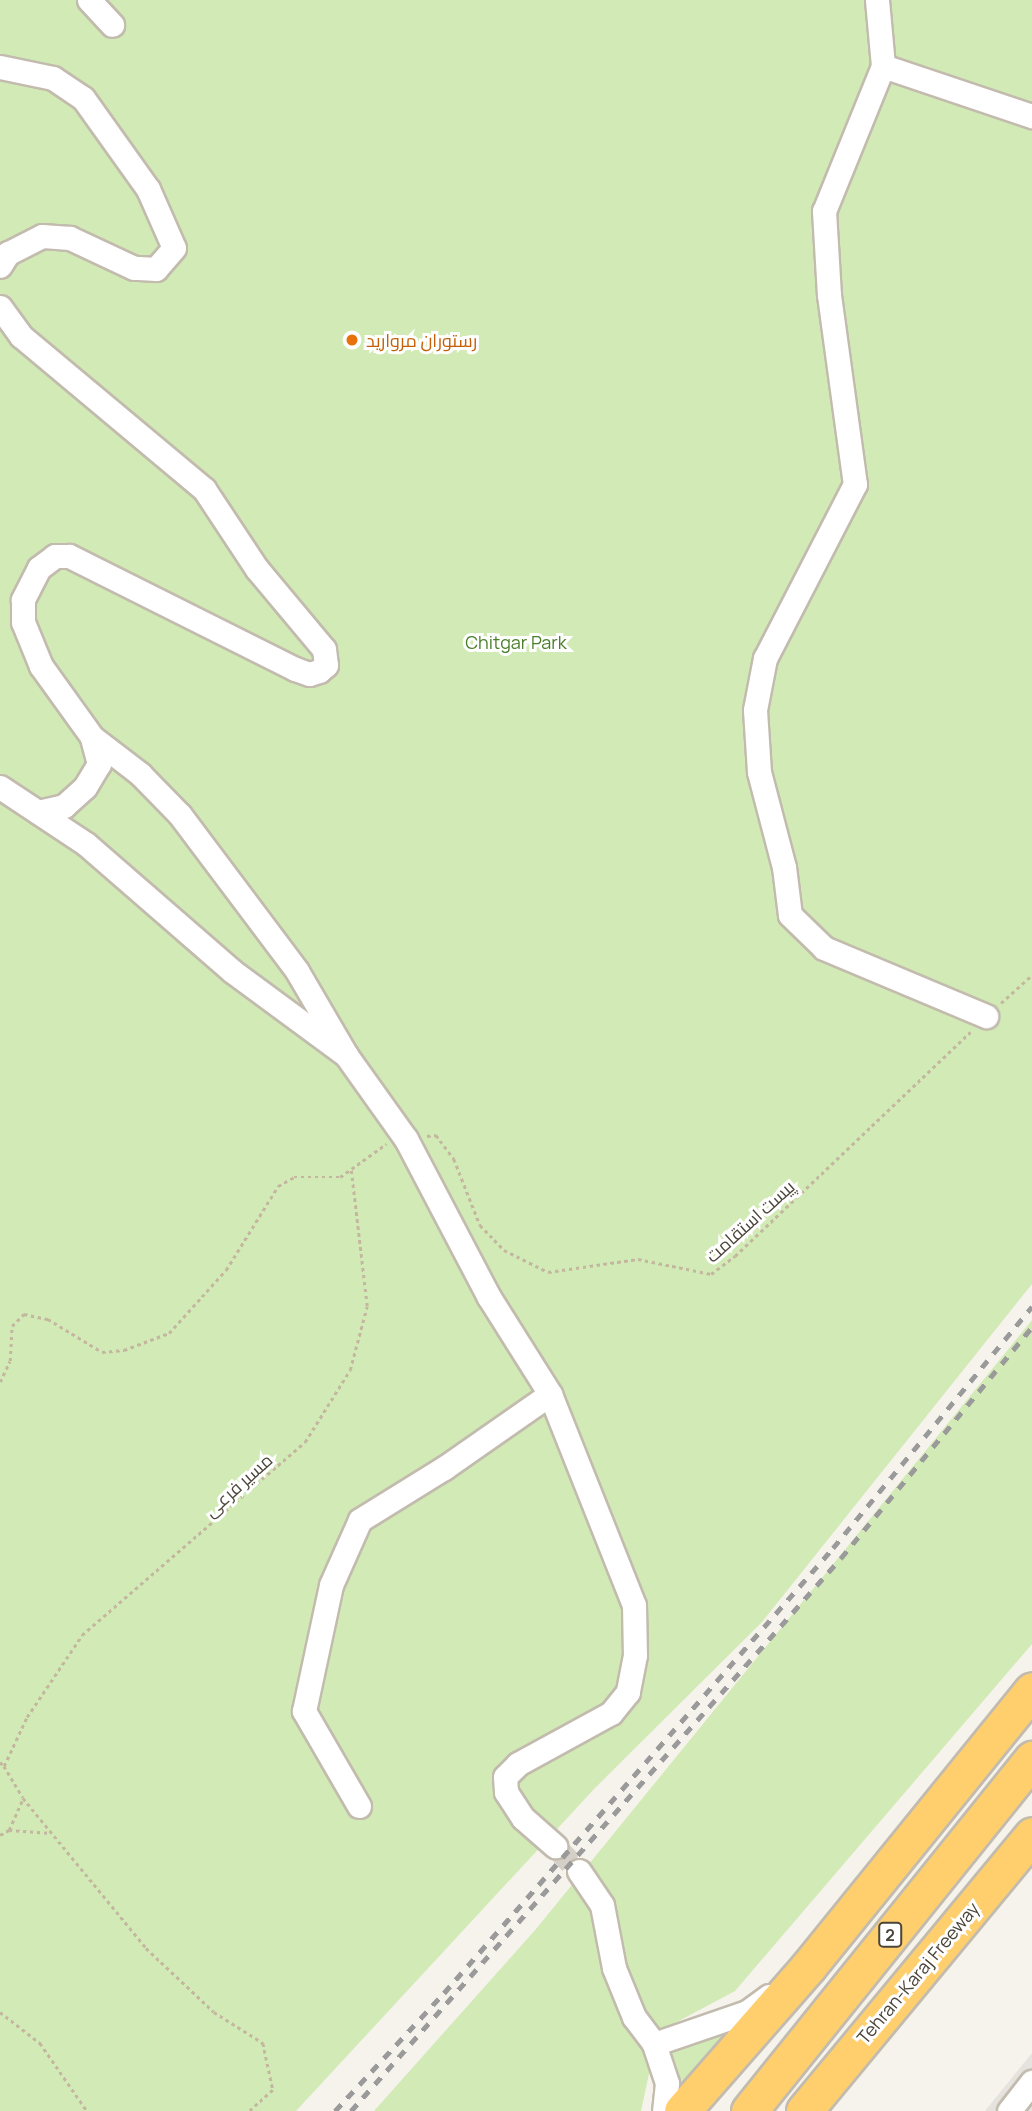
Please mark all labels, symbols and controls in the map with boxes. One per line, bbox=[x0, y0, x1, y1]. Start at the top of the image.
place label: رستوران مروارید bbox=[366, 329, 477, 351]
marker: رستوران مروارید bbox=[344, 332, 360, 348]
park label: Chitgar Park bbox=[465, 631, 567, 653]
street label: پیست استقامت bbox=[701, 1176, 799, 1266]
street label: مسیر فرعی bbox=[199, 1449, 277, 1521]
street label: Tehran-Karaj Freeway bbox=[852, 1898, 984, 2048]
road number: 2 bbox=[878, 1923, 902, 1948]

